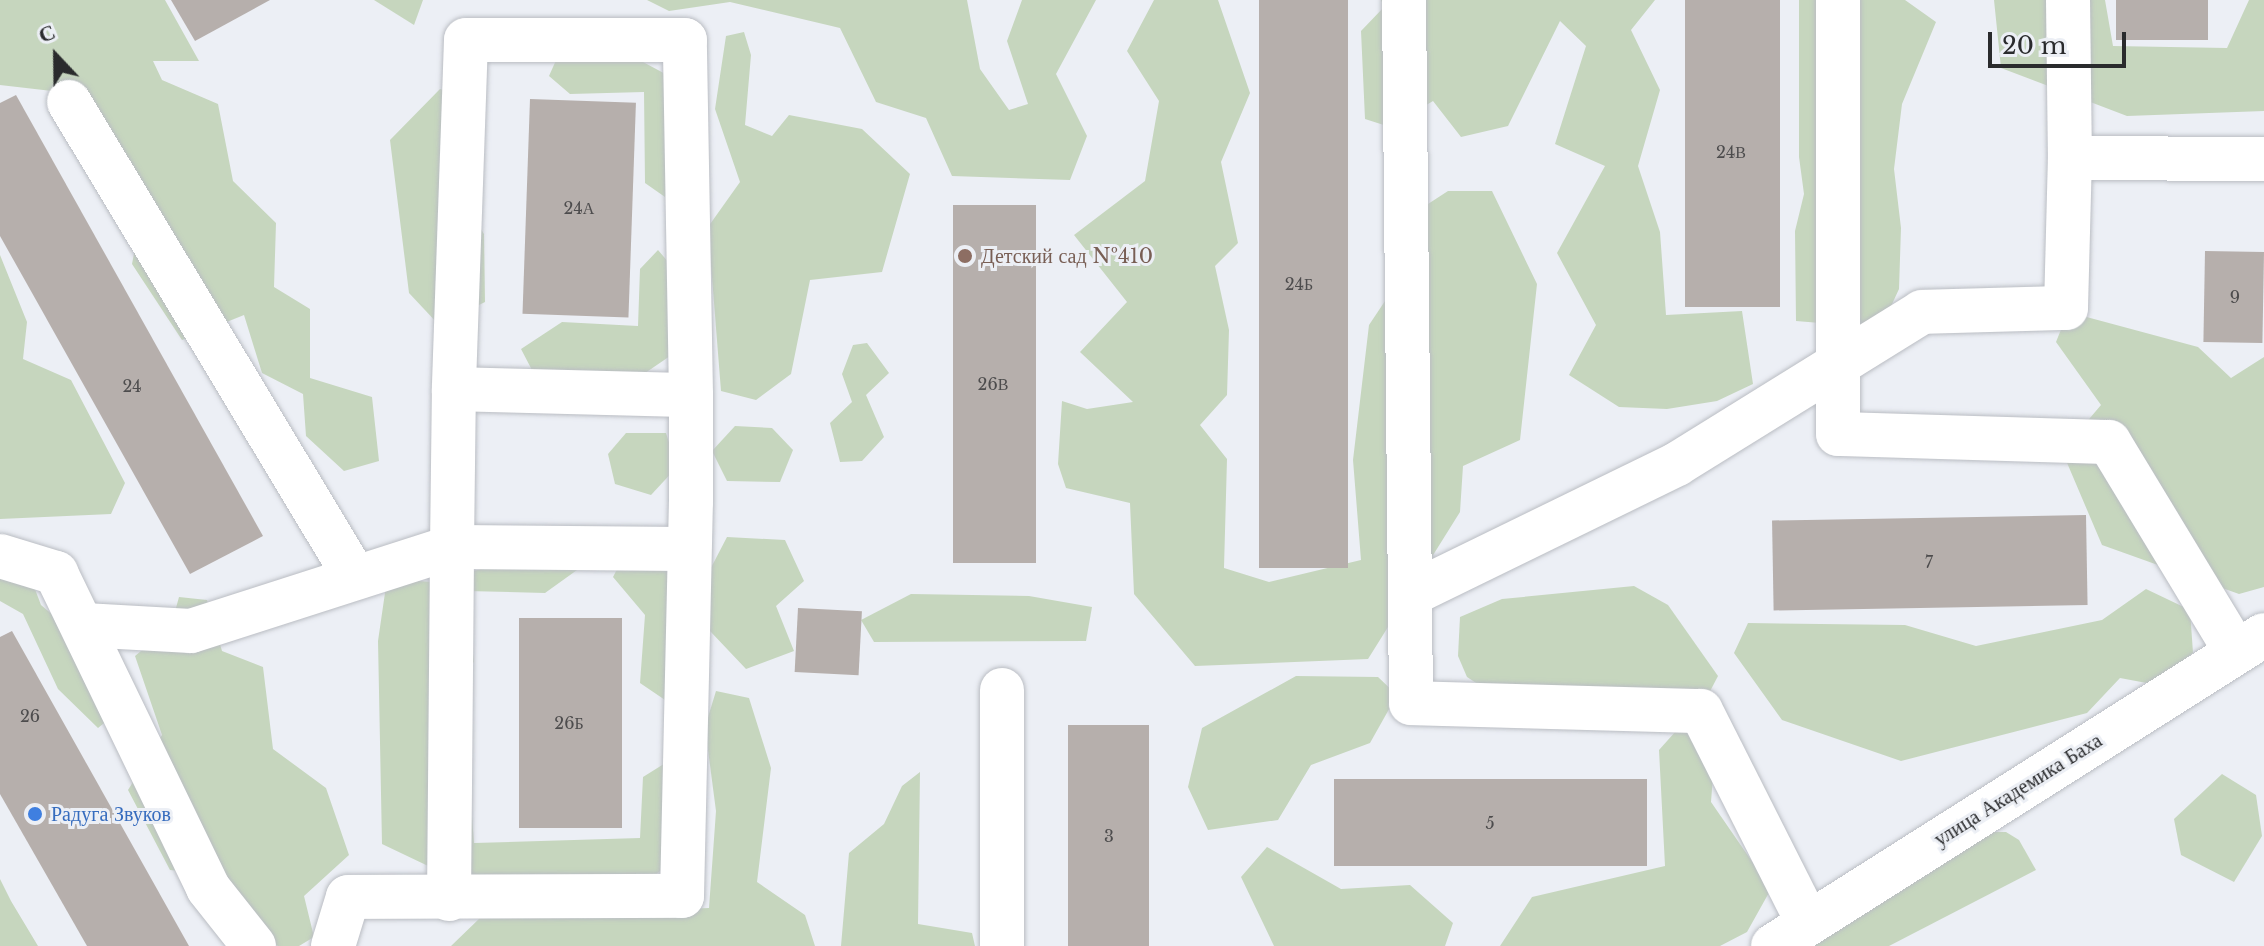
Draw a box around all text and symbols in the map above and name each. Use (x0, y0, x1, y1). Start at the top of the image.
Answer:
north arrow (16, 16, 96, 96)
scale bar (1992, 16, 2130, 66)
text: С (34, 18, 59, 49)
text: 20 m (2002, 31, 2067, 60)
house number: 24В (1716, 142, 1746, 162)
house number: 24А (564, 198, 594, 218)
place label: Детский сад №410 (981, 244, 1153, 268)
marker: Детский сад №410 (956, 247, 974, 265)
house number: 24Б (1285, 274, 1313, 294)
house number: 9 (2230, 287, 2240, 307)
house number: 26В (978, 374, 1008, 394)
house number: 24 (122, 376, 142, 396)
house number: 7 (1925, 552, 1933, 572)
house number: 26 (20, 706, 40, 726)
house number: 26Б (554, 713, 584, 733)
street label: улица Академика Баха (1930, 729, 2106, 851)
place label: Радуга Звуков (51, 802, 171, 826)
marker: Радуга Звуков (26, 805, 44, 823)
house number: 5 (1485, 813, 1495, 833)
house number: 3 (1104, 826, 1114, 846)

